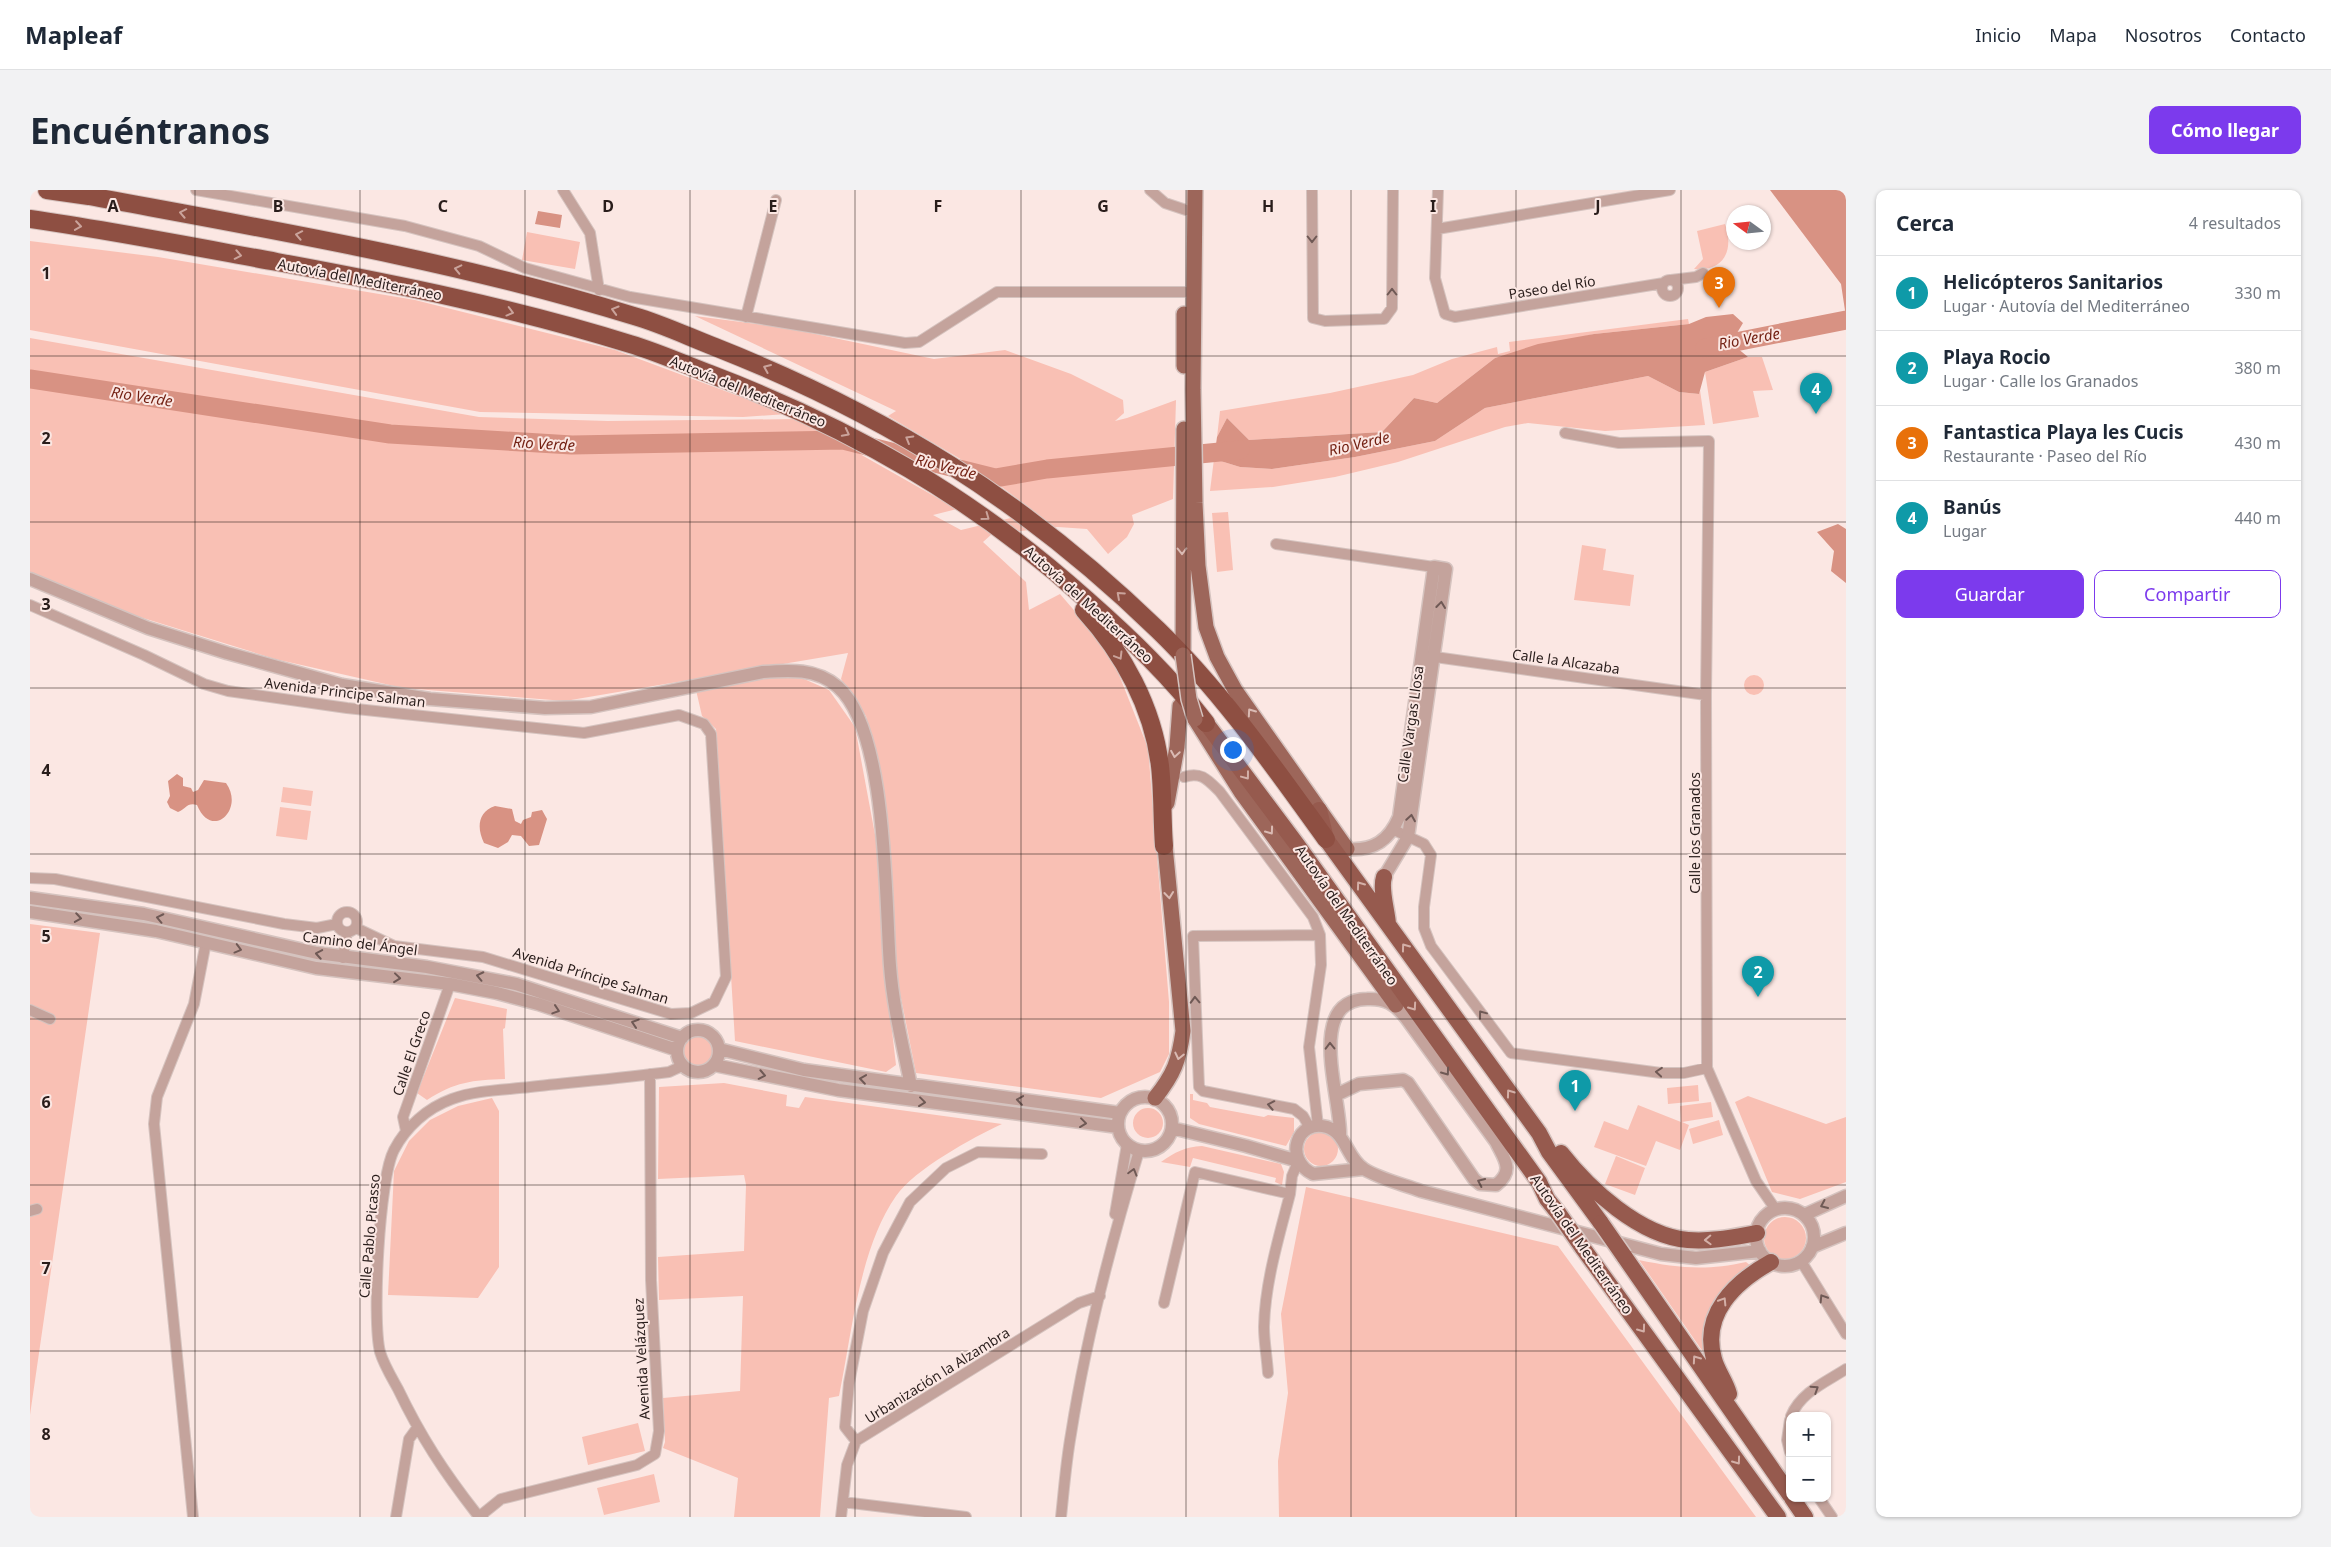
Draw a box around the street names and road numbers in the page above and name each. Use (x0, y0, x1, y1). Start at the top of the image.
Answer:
street label: Autovía del Mediterráneo (276, 254, 444, 304)
street label: Paseo del Río (1507, 271, 1597, 303)
street label: Autovía del Mediterráneo (667, 351, 829, 431)
street label: Autovía del Mediterráneo (1021, 541, 1157, 667)
street label: Calle la Alcazaba (1511, 644, 1621, 678)
street label: Calle Vargas Llosa (1392, 664, 1428, 784)
street label: Avenida Principe Salman (263, 673, 427, 711)
street label: Calle los Granados (1685, 772, 1704, 894)
street label: Autovía del Mediterráneo (1291, 841, 1403, 989)
street label: Camino del Ángel (301, 927, 419, 959)
street label: Avenida Príncipe Salman (511, 942, 671, 1008)
street label: Calle El Greco (387, 1008, 435, 1098)
street label: Autovía del Mediterráneo (1526, 1170, 1638, 1318)
street label: Calle Pablo Picasso (354, 1173, 384, 1299)
street label: Avenida Velázquez (628, 1297, 654, 1420)
street label: Urbanización la Alzambra (861, 1323, 1013, 1427)

